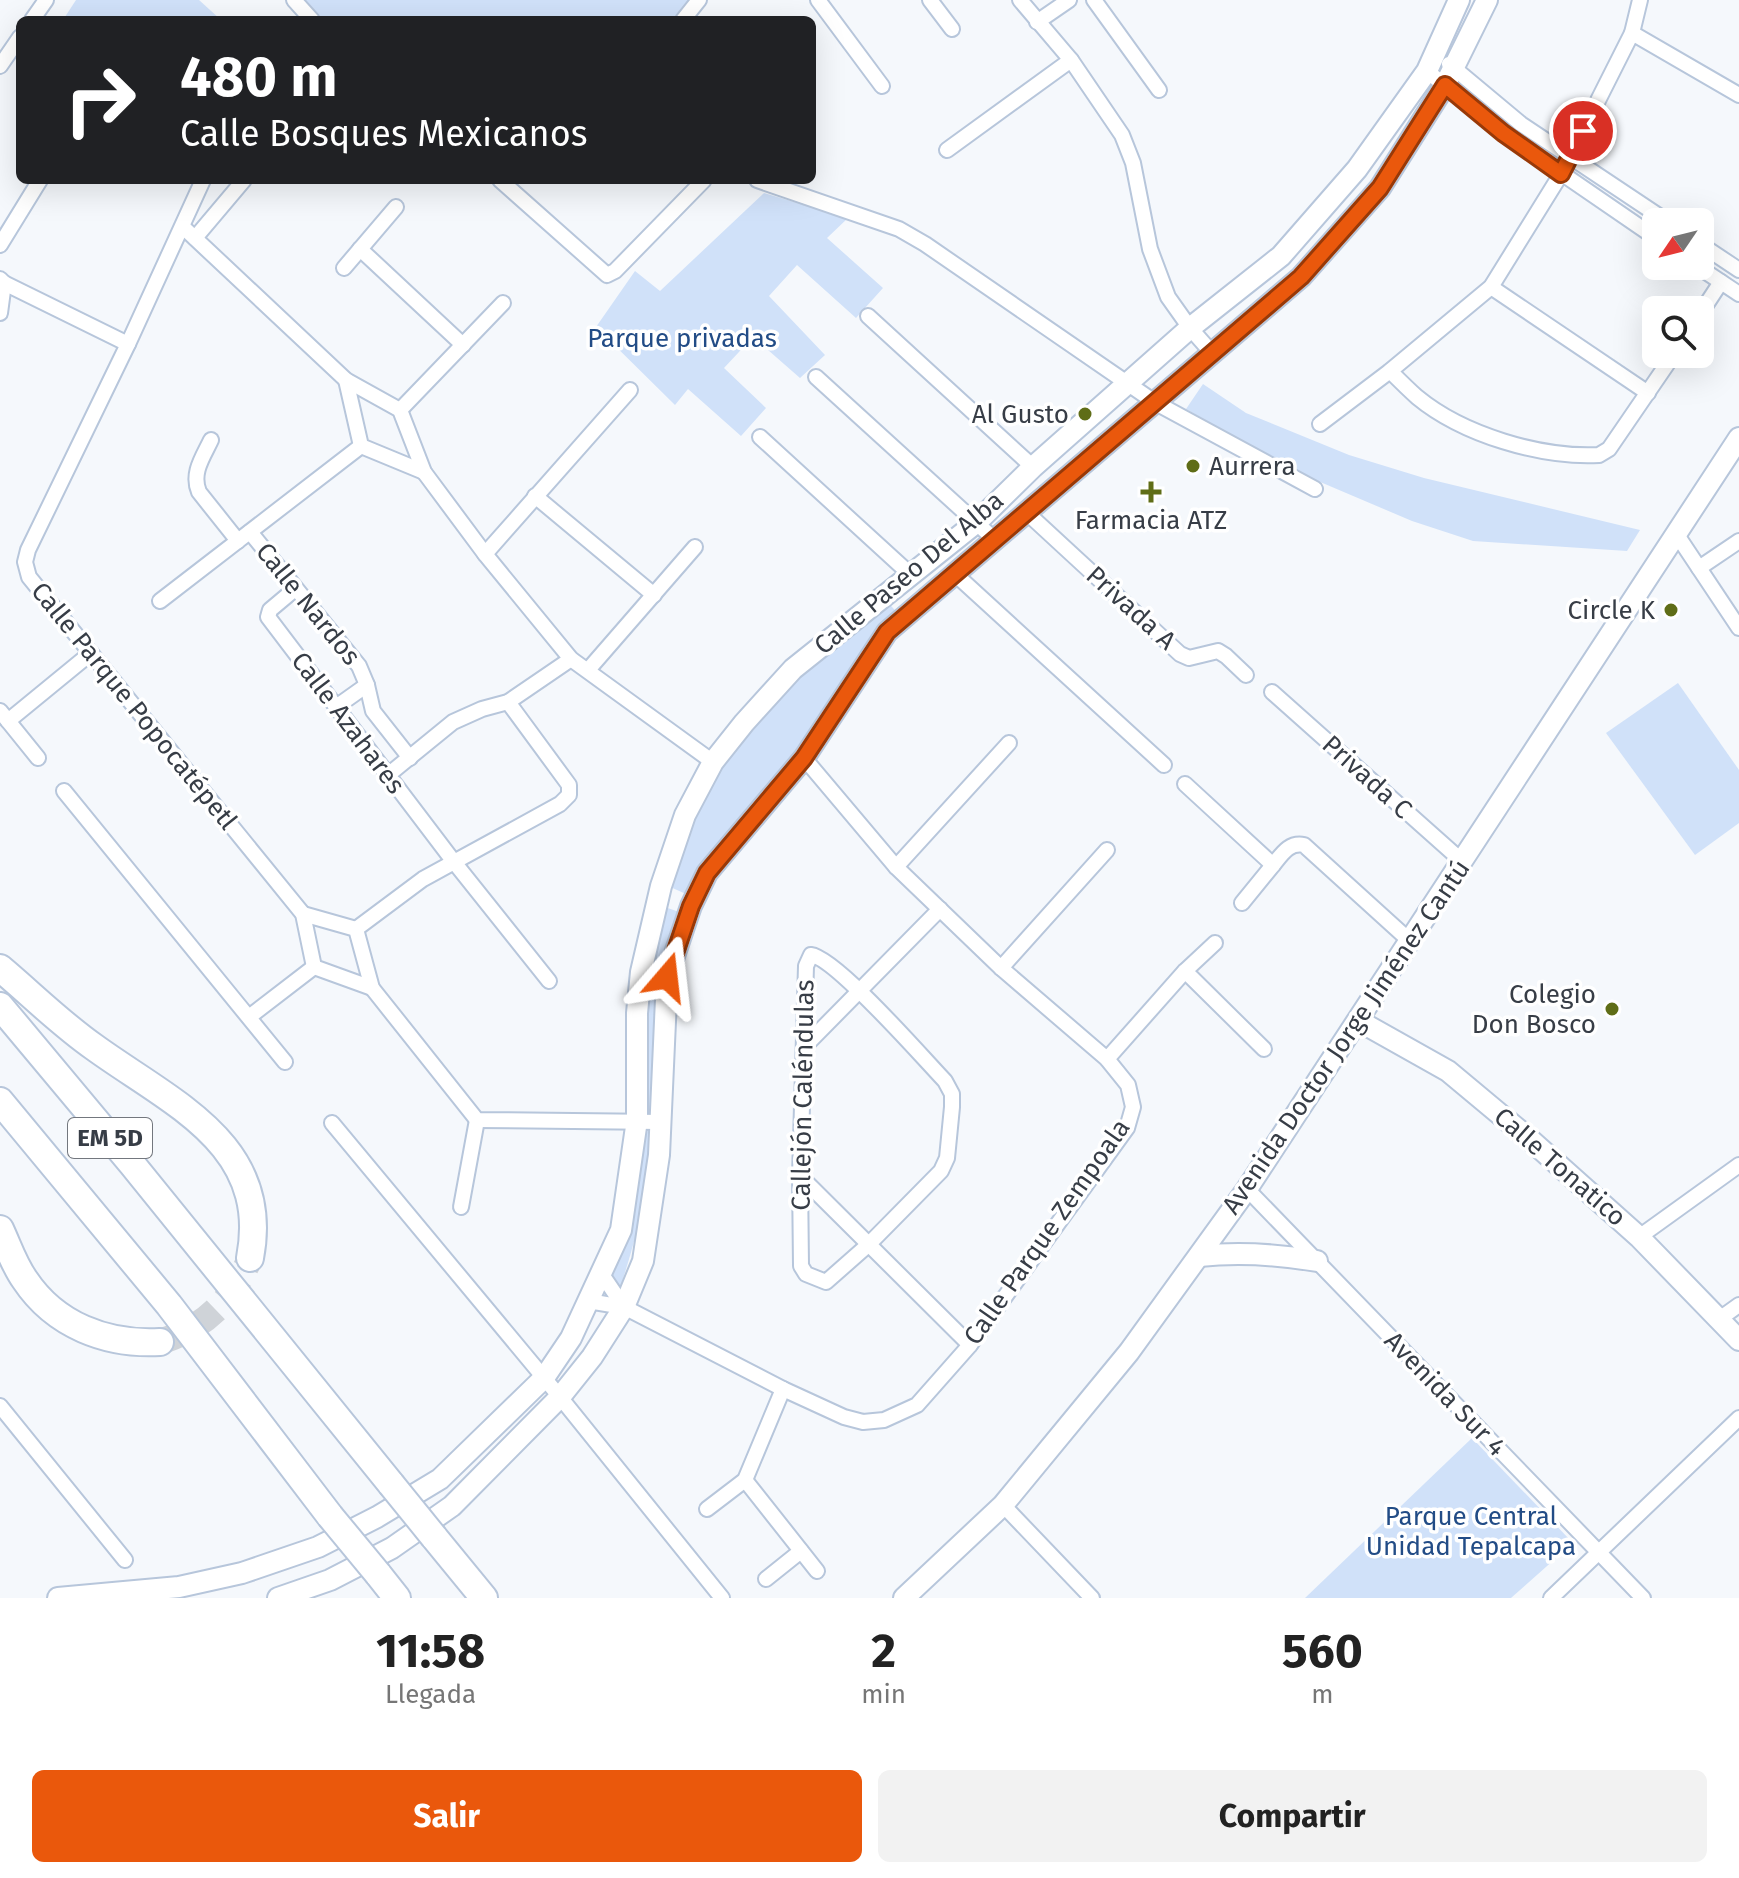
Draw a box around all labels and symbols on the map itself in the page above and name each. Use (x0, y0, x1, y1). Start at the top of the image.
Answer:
pin (1549, 97, 1617, 165)
north arrow (1642, 208, 1714, 280)
park label: Parque privadas (587, 323, 777, 354)
place label: Al Gusto (972, 399, 1069, 430)
marker: Al Gusto (1076, 405, 1094, 423)
place label: Aurrera (1209, 451, 1296, 482)
marker: Aurrera (1184, 457, 1202, 475)
marker: Farmacia ATZ (1142, 483, 1160, 501)
street label: Calle Paseo Del Alba (808, 485, 1010, 661)
place label: Farmacia ATZ (1075, 505, 1227, 536)
street label: Calle Nardos (249, 537, 367, 671)
street label: Privada A (1080, 560, 1182, 656)
street label: Calle Parque Popocatépetl (25, 576, 244, 836)
place label: Circle K (1568, 595, 1656, 626)
marker: Circle K (1662, 601, 1680, 619)
street label: Calle Azahares (285, 646, 411, 800)
street label: Privada C (1316, 729, 1418, 825)
street label: Avenida Doctor Jorge Jiménez Cantú (1216, 854, 1476, 1220)
position arrow (625, 935, 709, 1019)
street label: Callejón Caléndulas (785, 979, 821, 1211)
place label: Colegio Don Bosco (1472, 979, 1596, 1040)
marker: Colegio Don Bosco (1603, 1000, 1621, 1018)
street label: Calle Tonatico (1488, 1101, 1632, 1233)
street label: Calle Parque Zempoala (957, 1113, 1137, 1351)
road number: EM 5D (68, 1118, 152, 1158)
street label: Avenida Sur 4 (1378, 1325, 1512, 1463)
park label: Parque Central Unidad Tepalcapa (1366, 1501, 1576, 1562)

